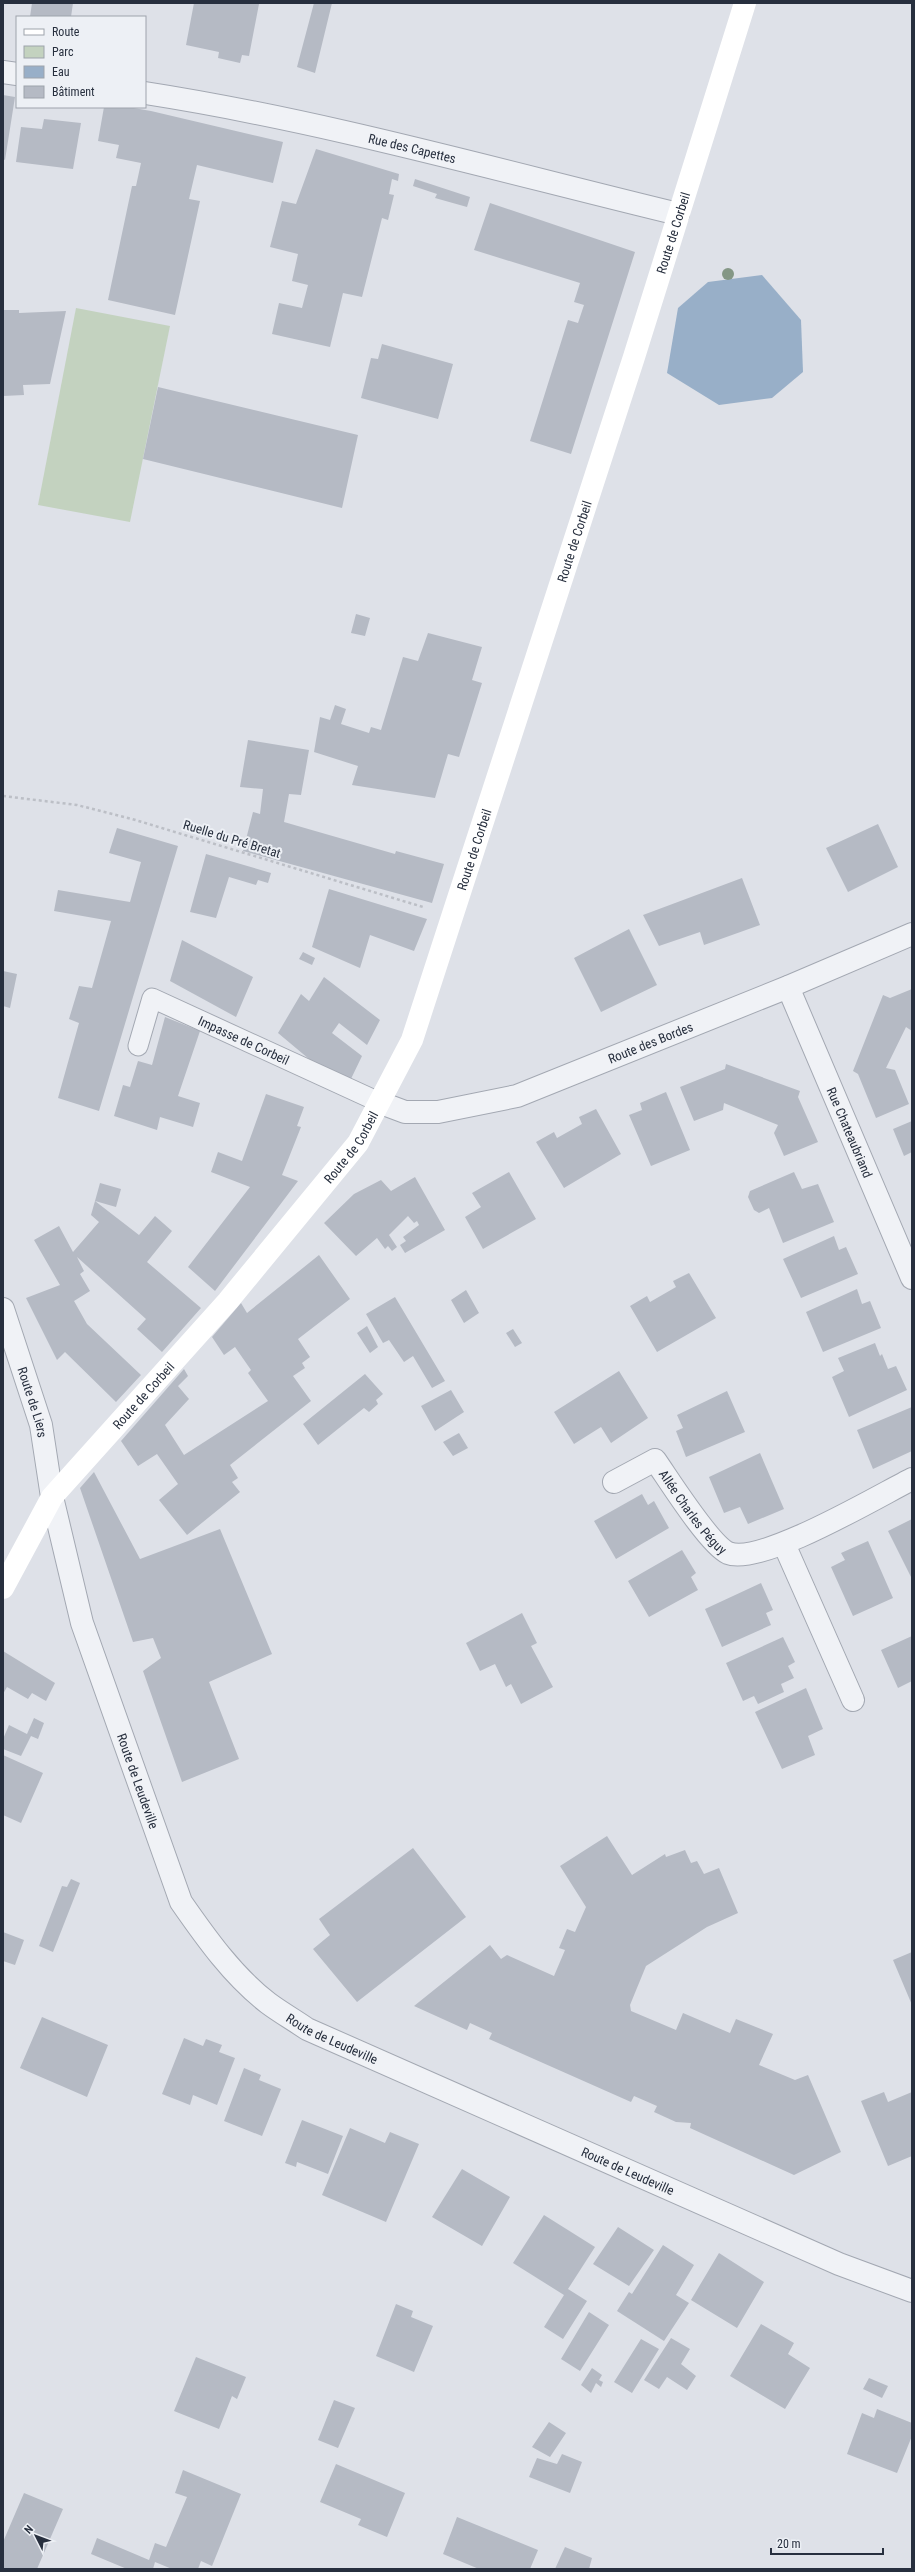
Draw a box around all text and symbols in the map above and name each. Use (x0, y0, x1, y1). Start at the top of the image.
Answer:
legend (16, 16, 146, 108)
text: Route (52, 25, 80, 39)
text: Parc (52, 45, 74, 59)
text: Eau (52, 65, 70, 79)
text: Bâtiment (52, 85, 95, 99)
street label: Rue des Capettes (367, 130, 458, 166)
street label: Route de Corbeil (653, 190, 693, 275)
street label: Route de Corbeil (554, 499, 594, 584)
street label: Route de Corbeil (454, 807, 494, 892)
street label: Ruelle du Pré Bretat (181, 817, 283, 861)
street label: Impasse de Corbeil (196, 1013, 292, 1067)
street label: Route des Bordes (606, 1019, 695, 1066)
street label: Rue Chateaubriand (824, 1085, 876, 1180)
street label: Route de Corbeil (321, 1109, 381, 1186)
street label: Route de Corbeil (109, 1359, 177, 1432)
street label: Route de Liers (15, 1365, 50, 1439)
street label: Allée Charles Péguy (656, 1467, 730, 1558)
street label: Route de Leudeville (114, 1731, 162, 1830)
street label: Route de Leudeville (284, 2010, 380, 2067)
street label: Route de Leudeville (579, 2144, 677, 2198)
north arrow (16, 2516, 56, 2556)
text: N (22, 2523, 36, 2537)
scale bar (771, 2530, 883, 2556)
text: 20 m (777, 2537, 801, 2551)

